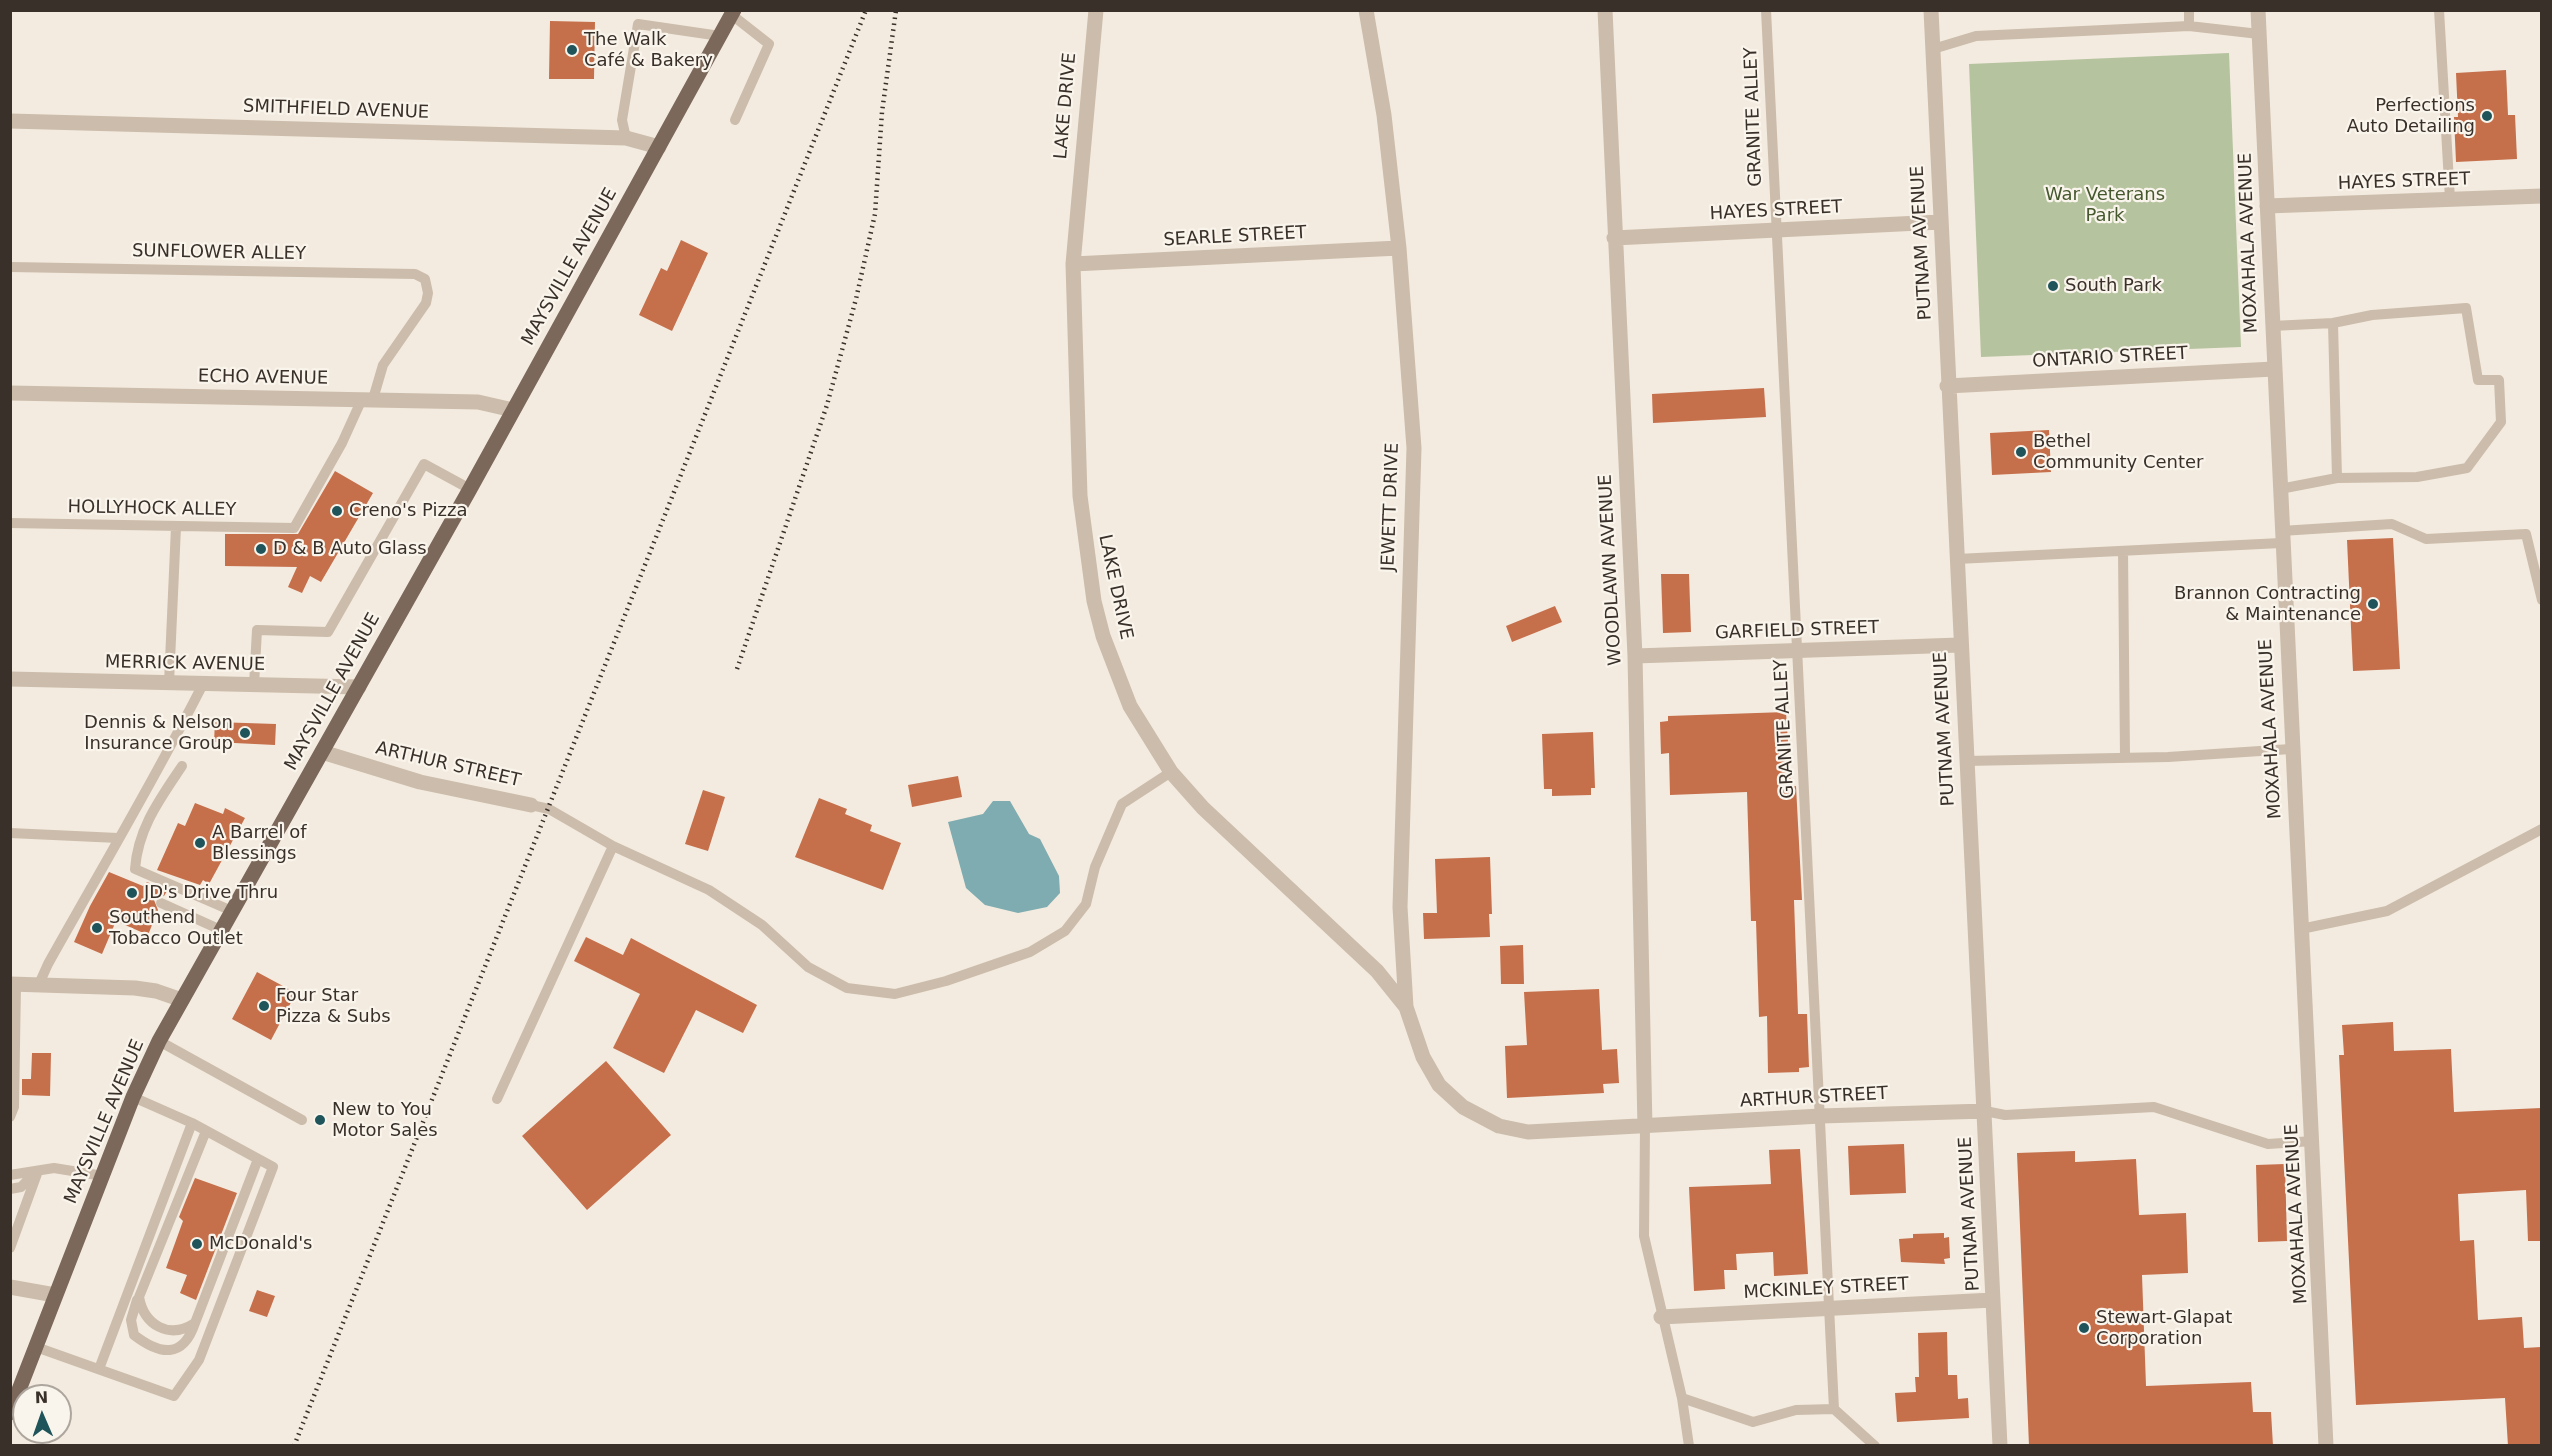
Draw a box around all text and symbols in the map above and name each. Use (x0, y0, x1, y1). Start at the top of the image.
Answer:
place label: The Walk Café & Bakery (584, 29, 713, 72)
marker: The Walk Café & Bakery (565, 43, 579, 57)
street label: GRANITE ALLEY (1741, 47, 1767, 187)
street label: LAKE DRIVE (1051, 52, 1081, 160)
place label: Perfections Auto Detailing (2347, 95, 2475, 138)
street label: SMITHFIELD AVENUE (243, 96, 429, 124)
marker: Perfections Auto Detailing (2480, 109, 2494, 123)
street label: MOXAHALA AVENUE (2235, 152, 2263, 334)
street label: PUTNAM AVENUE (1907, 165, 1937, 321)
street label: HAYES STREET (2337, 169, 2471, 195)
park label: War Veterans Park (2045, 184, 2165, 226)
street label: MAYSVILLE AVENUE (518, 185, 622, 349)
street label: HAYES STREET (1709, 197, 1843, 225)
street label: SEARLE STREET (1163, 222, 1307, 252)
street label: SUNFLOWER ALLEY (132, 241, 306, 265)
place label: South Park (2065, 275, 2162, 297)
marker: South Park (2046, 279, 2060, 293)
street label: ONTARIO STREET (2032, 343, 2188, 373)
street label: ECHO AVENUE (198, 366, 328, 390)
place label: Bethel Community Center (2033, 431, 2203, 474)
street label: JEWETT DRIVE (1378, 442, 1404, 572)
marker: Bethel Community Center (2014, 445, 2028, 459)
street label: WOODLAWN AVENUE (1595, 474, 1627, 666)
street label: HOLLYHOCK ALLEY (67, 497, 237, 521)
place label: Creno's Pizza (349, 500, 468, 522)
marker: Creno's Pizza (330, 504, 344, 518)
street label: LAKE DRIVE (1093, 532, 1137, 642)
place label: D & B Auto Glass (273, 538, 427, 560)
marker: D & B Auto Glass (254, 542, 268, 556)
place label: Brannon Contracting & Maintenance (2174, 583, 2361, 626)
marker: Brannon Contracting & Maintenance (2366, 597, 2380, 611)
street label: MAYSVILLE AVENUE (281, 610, 385, 774)
street label: GARFIELD STREET (1715, 617, 1879, 645)
street label: MOXAHALA AVENUE (2255, 638, 2287, 820)
street label: PUTNAM AVENUE (1930, 651, 1960, 807)
street label: MERRICK AVENUE (105, 652, 265, 676)
street label: GRANITE ALLEY (1771, 659, 1799, 799)
place label: Dennis & Nelson Insurance Group (84, 712, 233, 754)
marker: Dennis & Nelson Insurance Group (238, 726, 252, 740)
street label: ARTHUR STREET (373, 738, 523, 792)
place label: A Barrel of Blessings (212, 822, 307, 864)
marker: A Barrel of Blessings (193, 836, 207, 850)
place label: JD's Drive Thru (144, 882, 278, 904)
marker: JD's Drive Thru (125, 886, 139, 900)
place label: Southend Tobacco Outlet (109, 907, 243, 950)
marker: Southend Tobacco Outlet (90, 921, 104, 935)
place label: Four Star Pizza & Subs (276, 985, 391, 1028)
marker: Four Star Pizza & Subs (257, 999, 271, 1013)
street label: MAYSVILLE AVENUE (61, 1037, 149, 1207)
street label: ARTHUR STREET (1739, 1083, 1889, 1113)
place label: New to You Motor Sales (332, 1099, 438, 1142)
marker: New to You Motor Sales (313, 1113, 327, 1127)
street label: MOXAHALA AVENUE (2281, 1123, 2313, 1305)
street label: PUTNAM AVENUE (1955, 1136, 1985, 1292)
place label: McDonald's (209, 1233, 312, 1255)
marker: McDonald's (190, 1237, 204, 1251)
street label: MCKINLEY STREET (1743, 1274, 1909, 1304)
place label: Stewart-Glapat Corporation (2096, 1307, 2232, 1350)
marker: Stewart-Glapat Corporation (2077, 1321, 2091, 1335)
north arrow (12, 1384, 72, 1444)
text: N (34, 1388, 48, 1407)

